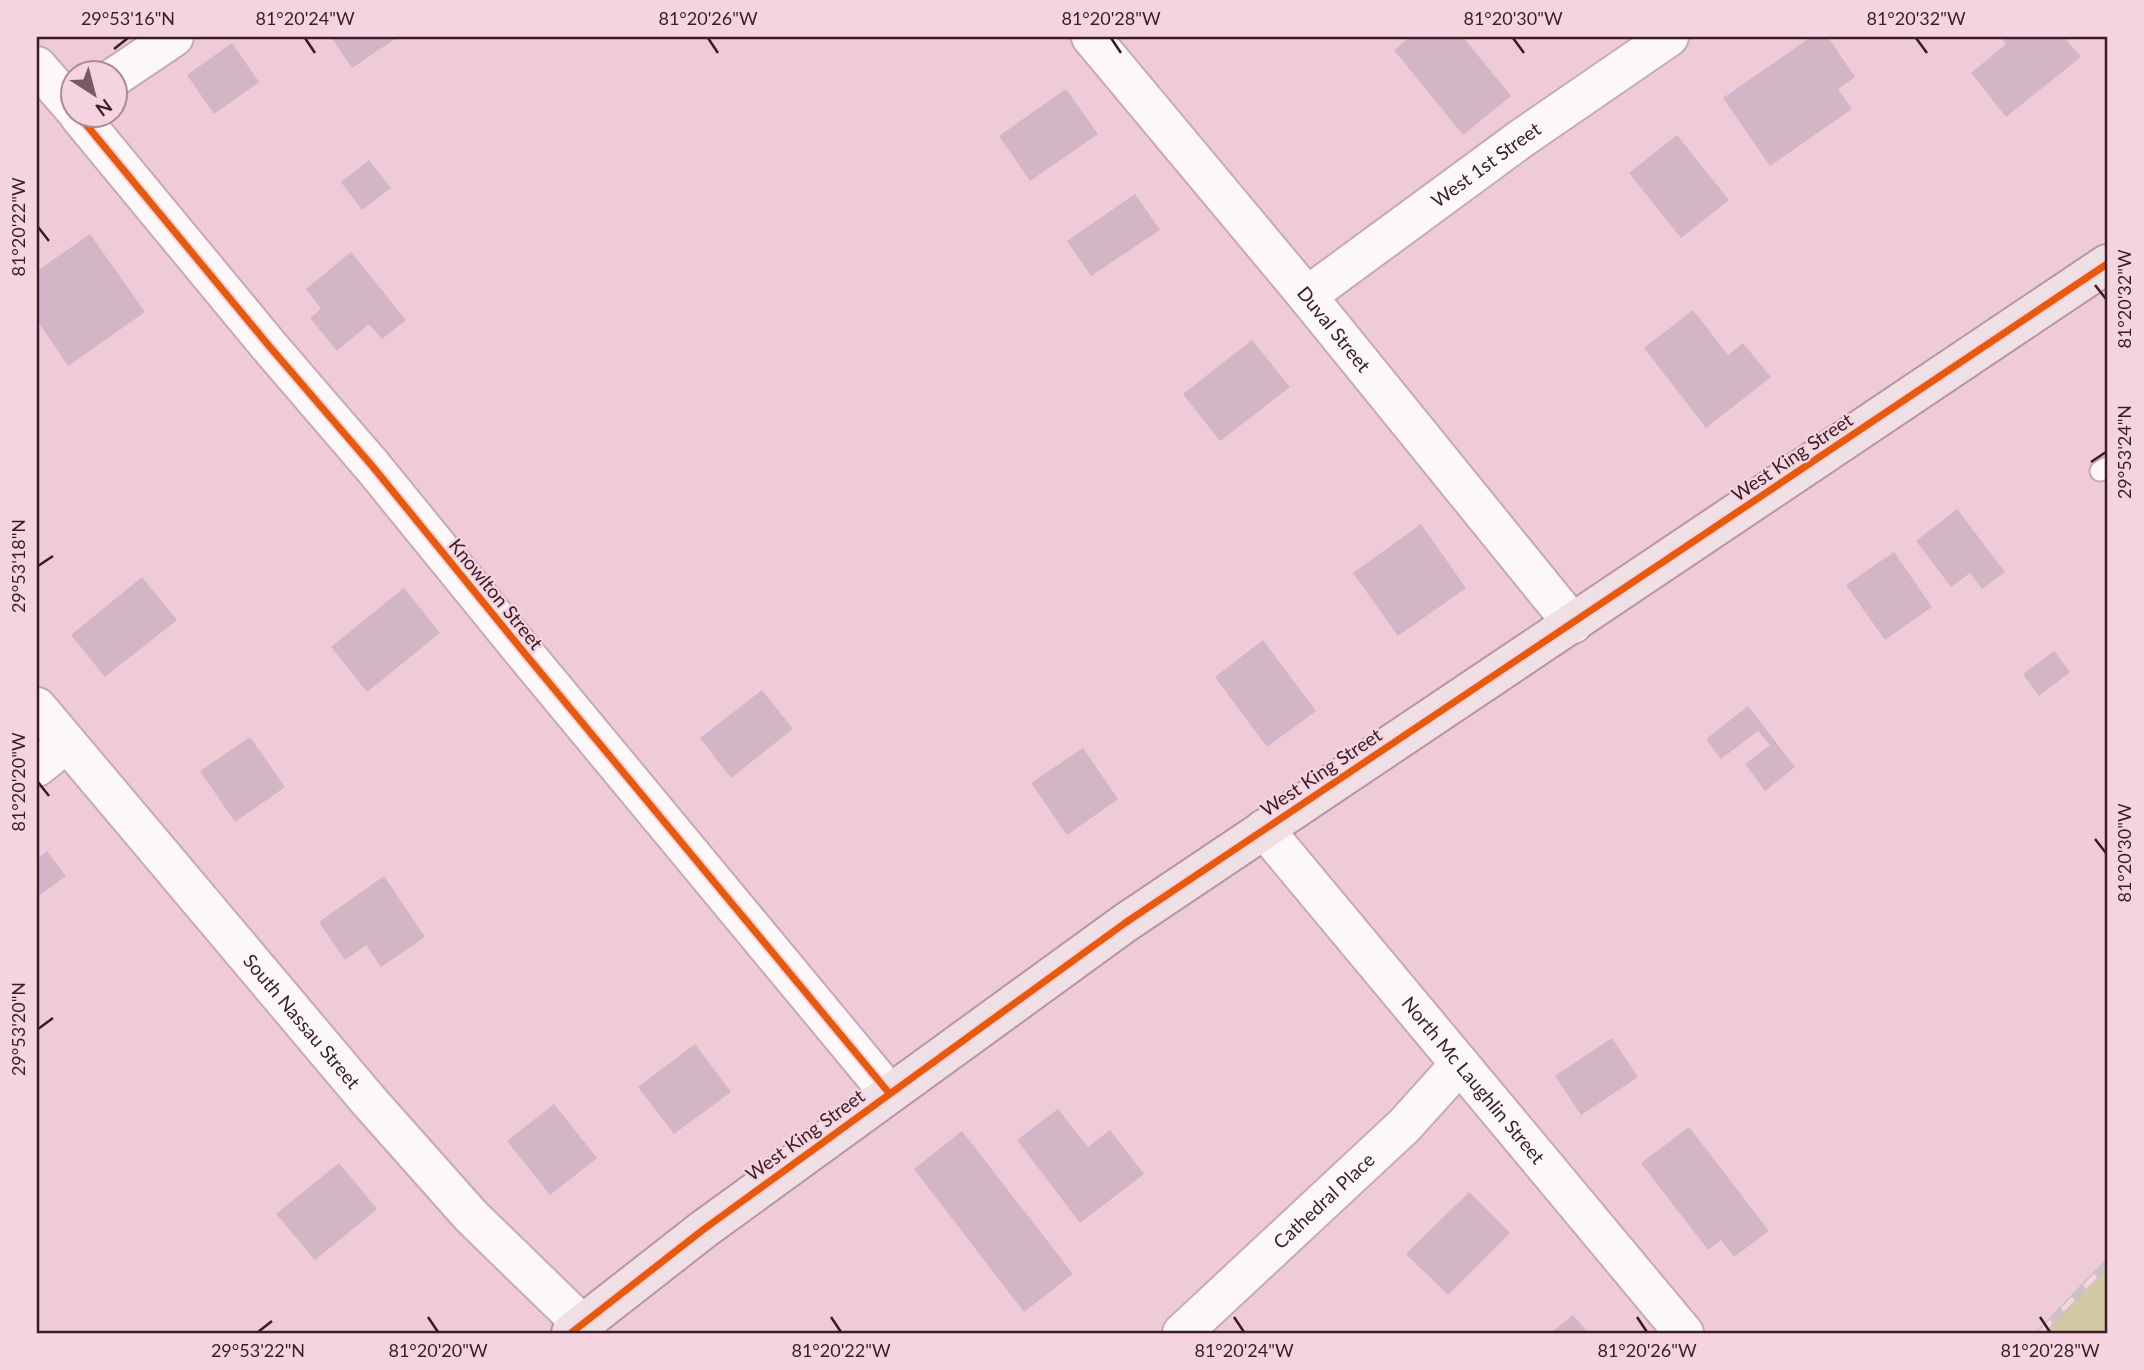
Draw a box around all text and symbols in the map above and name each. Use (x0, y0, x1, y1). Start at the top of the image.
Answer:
text: 29°53'16"N (81, 7, 175, 29)
text: 81°20'24"W (255, 7, 355, 29)
text: 81°20'26"W (658, 7, 758, 29)
text: 81°20'28"W (1061, 7, 1161, 29)
text: 81°20'30"W (1463, 7, 1563, 29)
text: 81°20'32"W (1866, 7, 1966, 29)
north arrow (60, 60, 130, 130)
text: N (92, 95, 117, 122)
street label: West 1st Street (1427, 117, 1545, 212)
text: 81°20'22"W (7, 177, 29, 277)
text: 81°20'32"W (2113, 249, 2135, 349)
street label: Duval Street (1293, 281, 1376, 376)
text: 29°53'24"N (2113, 405, 2135, 499)
street label: West King Street (1727, 408, 1857, 506)
text: 29°53'18"N (7, 519, 29, 613)
street label: Knowlton Street (445, 533, 548, 654)
street label: West King Street (1256, 723, 1386, 821)
text: 81°20'20"W (7, 732, 29, 832)
text: 81°20'30"W (2113, 803, 2135, 903)
street label: South Nassau Street (239, 949, 366, 1093)
text: 29°53'20"N (7, 982, 29, 1076)
street label: North Mc Laughlin Street (1398, 992, 1550, 1168)
street label: West King Street (741, 1084, 869, 1185)
street label: Cathedral Place (1268, 1148, 1379, 1253)
text: 29°53'22"N (211, 1339, 305, 1361)
text: 81°20'20"W (388, 1339, 488, 1361)
text: 81°20'22"W (791, 1339, 891, 1361)
text: 81°20'24"W (1194, 1339, 1294, 1361)
text: 81°20'26"W (1597, 1339, 1697, 1361)
text: 81°20'28"W (2000, 1339, 2100, 1361)

